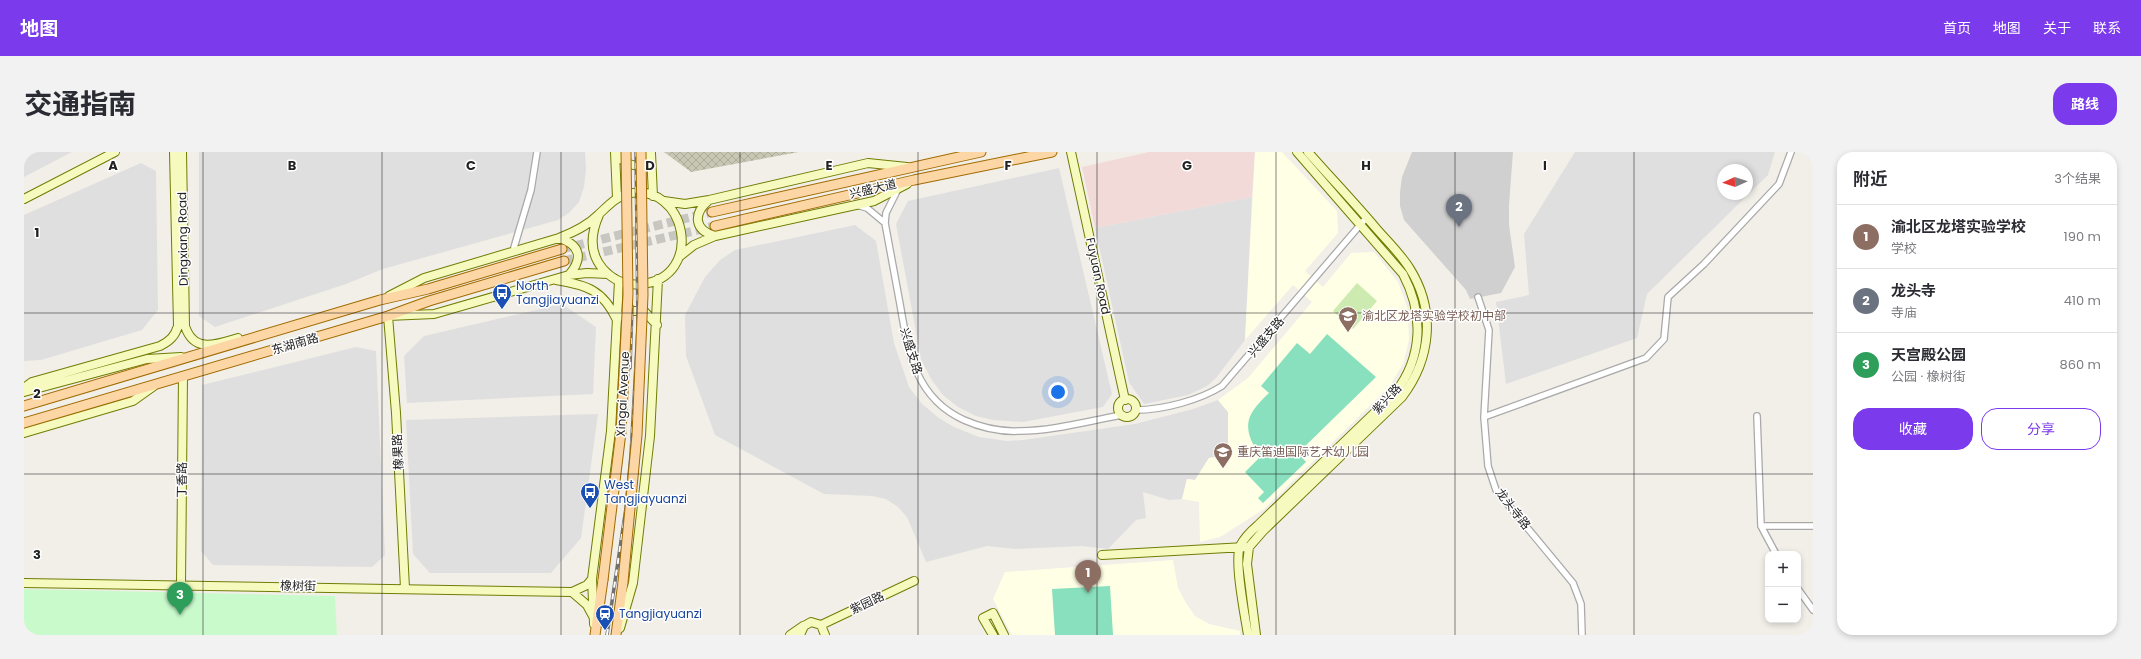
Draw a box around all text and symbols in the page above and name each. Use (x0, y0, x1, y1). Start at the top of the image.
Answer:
text: 地图 (20, 15, 58, 42)
text: 首页 (1943, 18, 1971, 38)
text: 地图 (1993, 18, 2021, 38)
text: 关于 (2043, 18, 2071, 38)
text: 联系 (2093, 18, 2121, 38)
button: 路线 (2053, 83, 2117, 125)
text: 交通指南 (24, 85, 136, 124)
text: A (108, 156, 118, 175)
text: B (288, 156, 297, 175)
text: C (466, 156, 476, 175)
text: D (645, 156, 655, 175)
text: E (825, 156, 833, 175)
text: F (1004, 156, 1012, 175)
text: G (1182, 156, 1192, 175)
text: H (1361, 156, 1371, 175)
text: I (1543, 156, 1547, 175)
north arrow (1717, 164, 1753, 200)
text: 附近 (1853, 167, 1887, 191)
text: 3个结果 (2054, 169, 2101, 188)
street label: 兴盛大道 (848, 175, 898, 202)
street label: Dingxiang Road (173, 192, 192, 286)
pin: 2 (1446, 194, 1472, 227)
text: 渝北区龙塔实验学校 (1891, 216, 2026, 237)
text: 1 (35, 223, 39, 242)
text: 1 (1864, 227, 1868, 246)
text: 190 m (2064, 227, 2101, 246)
street label: Fuyuan Road (1082, 236, 1115, 316)
text: 学校 (1891, 239, 1917, 258)
place label: North Tangjiayuanzi (516, 277, 599, 308)
text: 龙头寺 (1891, 280, 1936, 301)
bus stop icon: North Tangjiayuanzi (491, 282, 513, 310)
text: 2 (1862, 291, 1870, 310)
text: 410 m (2064, 291, 2101, 310)
text: 寺庙 (1891, 303, 1917, 322)
school or university icon: 渝北区龙塔实验学校初中部 (1337, 305, 1359, 333)
place label: 渝北区龙塔实验学校初中部 (1362, 307, 1506, 324)
street label: 兴盛支路 (1244, 313, 1288, 361)
street label: 兴盛支路 (896, 325, 927, 376)
street label: 东湖南路 (269, 329, 320, 358)
text: 天宫殿公园 (1891, 344, 1966, 365)
street label: Xingai Avenue (612, 351, 633, 437)
text: 3 (1862, 355, 1870, 374)
text: 860 m (2060, 355, 2101, 374)
text: 公园 · 橡树街 (1891, 367, 1966, 386)
street label: 紫兴路 (1368, 380, 1405, 418)
your location (1048, 382, 1068, 402)
text: 2 (33, 384, 41, 403)
button: 收藏 (1853, 408, 1973, 450)
button: 分享 (1981, 408, 2101, 450)
street label: 橡果路 (388, 434, 407, 470)
school or university icon: 重庆笛迪国际艺术幼儿园 (1212, 441, 1234, 469)
place label: 重庆笛迪国际艺术幼儿园 (1237, 443, 1369, 460)
street label: 丁香路 (173, 462, 190, 498)
place label: West Tangjiayuanzi (604, 476, 687, 507)
bus stop icon: West Tangjiayuanzi (579, 481, 601, 509)
street label: 龙头寺路 (1492, 485, 1535, 533)
text: 3 (33, 545, 41, 564)
map controls (1765, 551, 1801, 623)
button: + (1765, 551, 1801, 587)
pin: 1 (1075, 560, 1101, 593)
street label: 橡树街 (280, 577, 316, 594)
pin: 3 (167, 582, 193, 615)
street label: 紫园路 (847, 587, 887, 618)
button: − (1765, 587, 1801, 623)
station icon: Tangjiayuanzi (594, 603, 616, 631)
place label: Tangjiayuanzi (619, 605, 702, 622)

